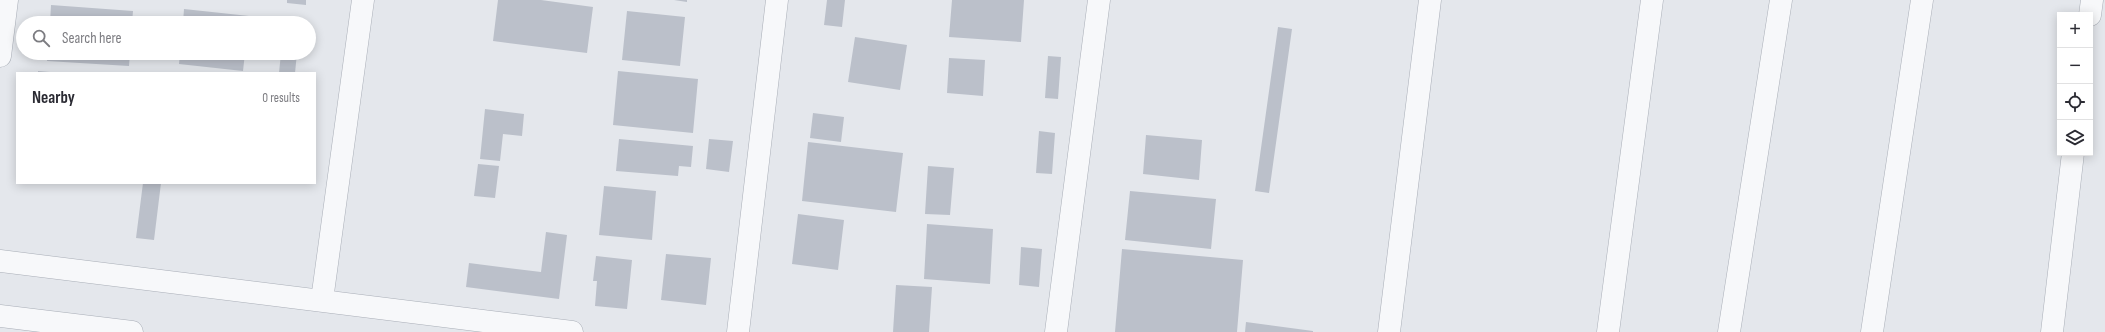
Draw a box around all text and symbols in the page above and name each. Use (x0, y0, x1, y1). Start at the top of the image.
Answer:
map controls (2057, 12, 2093, 156)
button: + (2057, 12, 2093, 48)
search box (16, 16, 316, 60)
icon: search (30, 27, 52, 49)
text: Search here (62, 29, 122, 48)
button: − (2057, 48, 2093, 84)
button: locate (2057, 84, 2093, 120)
text: Nearby (32, 88, 75, 108)
text: 0 results (262, 90, 300, 106)
button: layers (2057, 120, 2093, 156)

